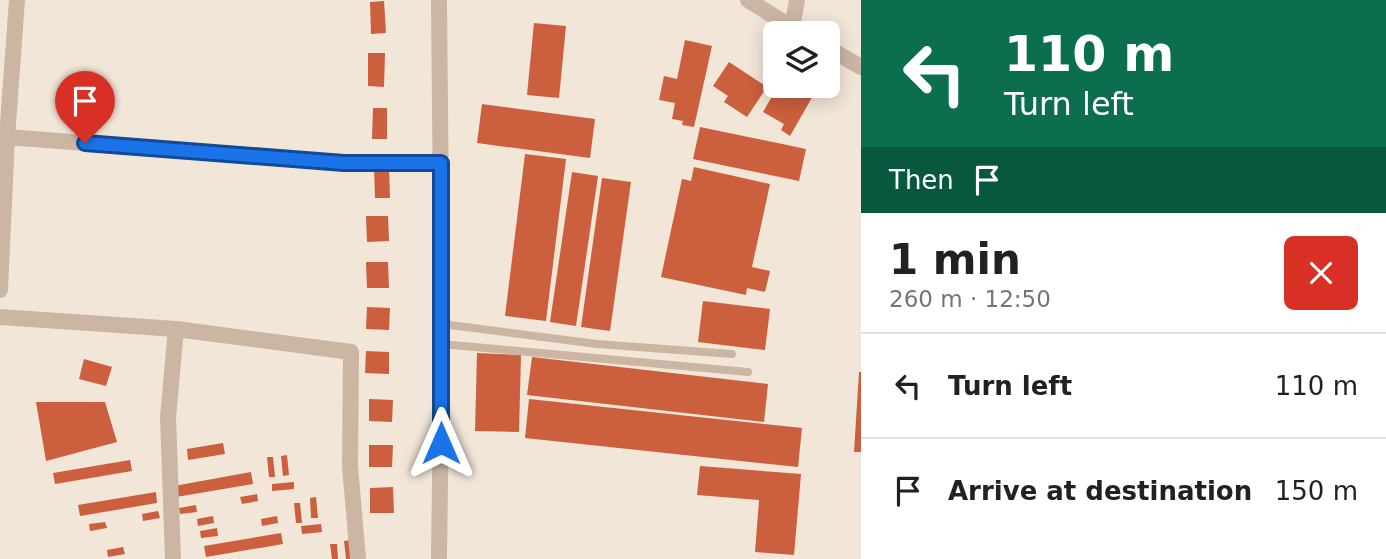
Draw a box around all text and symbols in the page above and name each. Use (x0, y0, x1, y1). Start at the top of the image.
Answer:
map controls (763, 21, 840, 98)
button: layers (763, 21, 840, 98)
text: 110 m (1004, 26, 1174, 83)
icon: left (889, 28, 980, 119)
pin (55, 71, 115, 143)
icon: arrive (66, 82, 104, 120)
text: Turn left (1004, 85, 1134, 123)
icon: arrive (968, 161, 1006, 199)
text: Then (889, 165, 954, 195)
text: 1 min (889, 235, 1021, 284)
button: close (1284, 236, 1358, 310)
text: 260 m · 12:50 (889, 286, 1051, 312)
icon: left (889, 367, 927, 405)
text: Turn left (948, 371, 1072, 401)
text: 110 m (1275, 371, 1358, 401)
position arrow (404, 406, 478, 480)
icon: arrive (889, 472, 927, 510)
text: Arrive at destination (948, 476, 1252, 506)
text: 150 m (1275, 476, 1358, 506)

